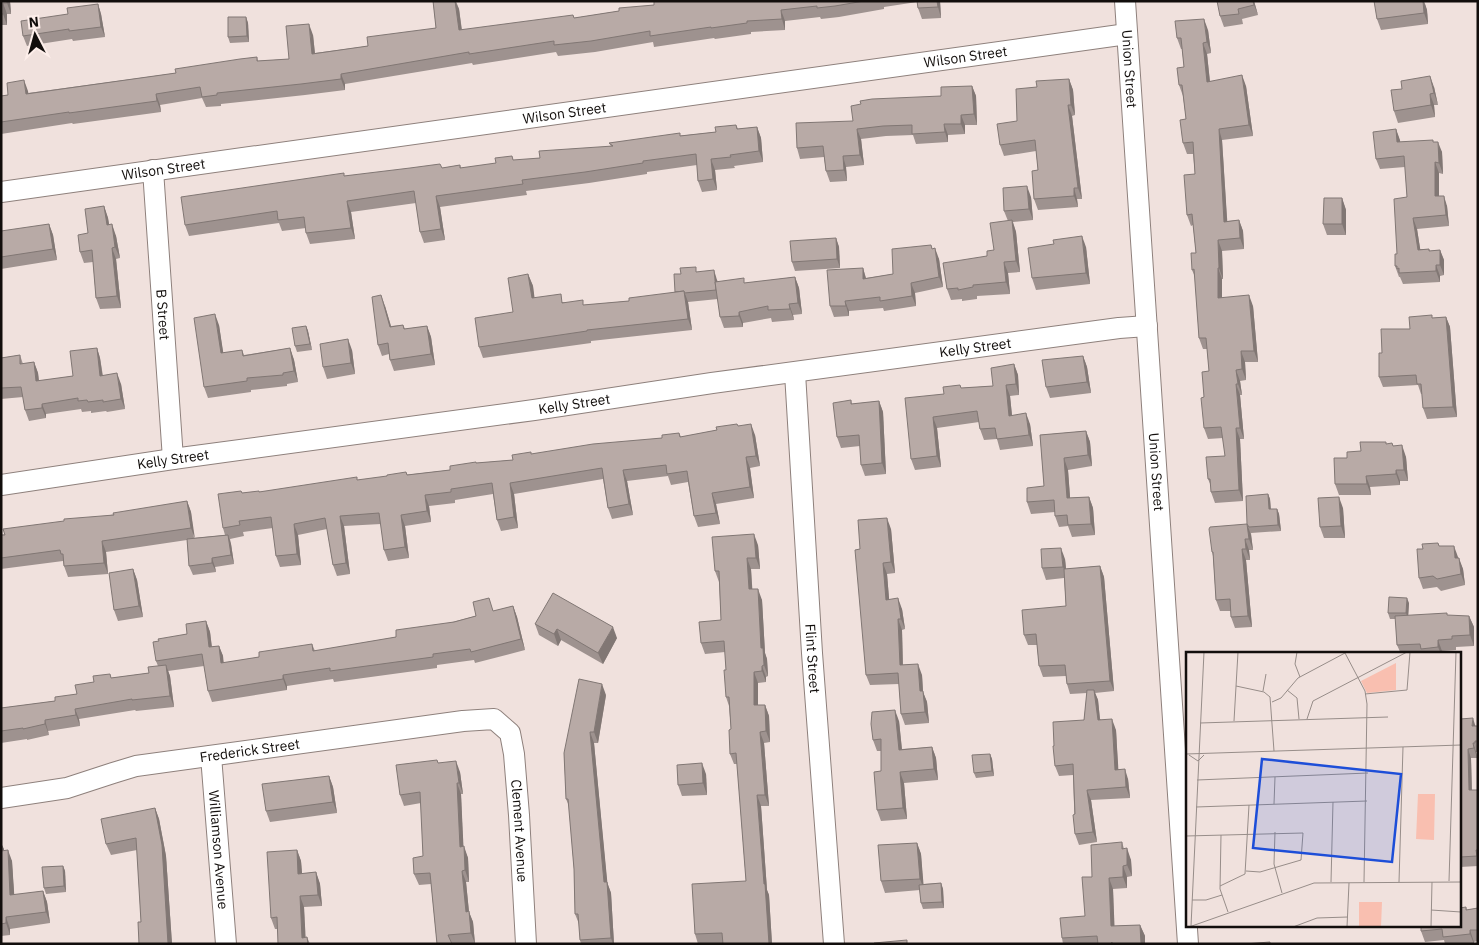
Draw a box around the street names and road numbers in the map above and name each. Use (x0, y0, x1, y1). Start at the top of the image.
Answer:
street label: Union Street (1118, 29, 1141, 109)
street label: Wilson Street (923, 42, 1009, 71)
street label: Wilson Street (522, 98, 607, 128)
street label: Wilson Street (120, 154, 206, 184)
street label: B Street (152, 289, 174, 341)
street label: Kelly Street (938, 334, 1012, 361)
street label: Kelly Street (537, 390, 611, 418)
street label: Union Street (1145, 432, 1168, 512)
street label: Kelly Street (136, 445, 210, 473)
street label: Flint Street (801, 623, 824, 694)
street label: Frederick Street (199, 735, 301, 766)
street label: Clement Avenue (507, 779, 532, 883)
street label: Williamson Avenue (205, 789, 232, 910)

